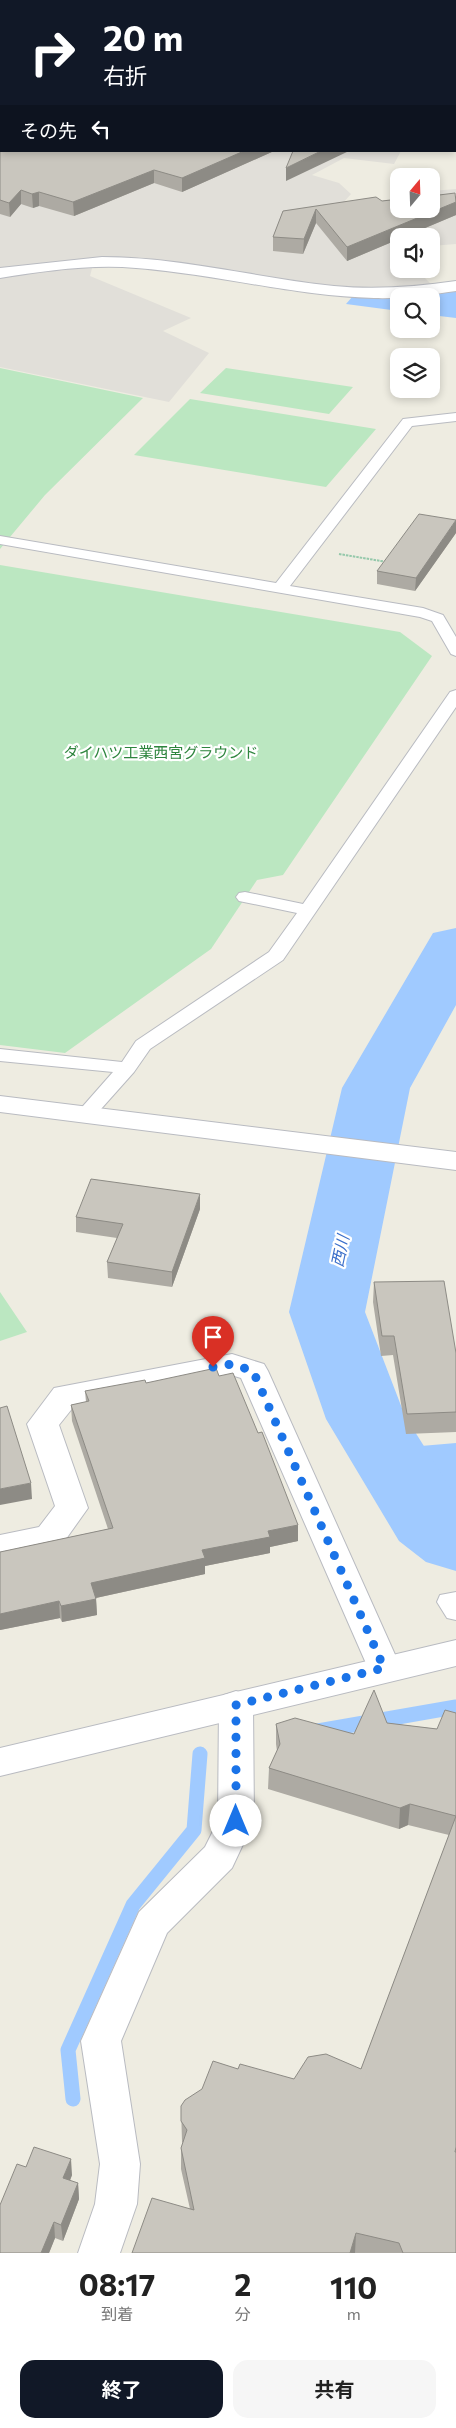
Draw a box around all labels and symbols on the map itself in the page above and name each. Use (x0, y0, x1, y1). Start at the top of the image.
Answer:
north arrow (390, 168, 440, 218)
park label: ダイハツ工業西宮グラウンド (64, 743, 258, 761)
water label: 西川 (327, 1231, 353, 1269)
pin (192, 1316, 234, 1367)
position arrow (209, 1794, 261, 1846)

